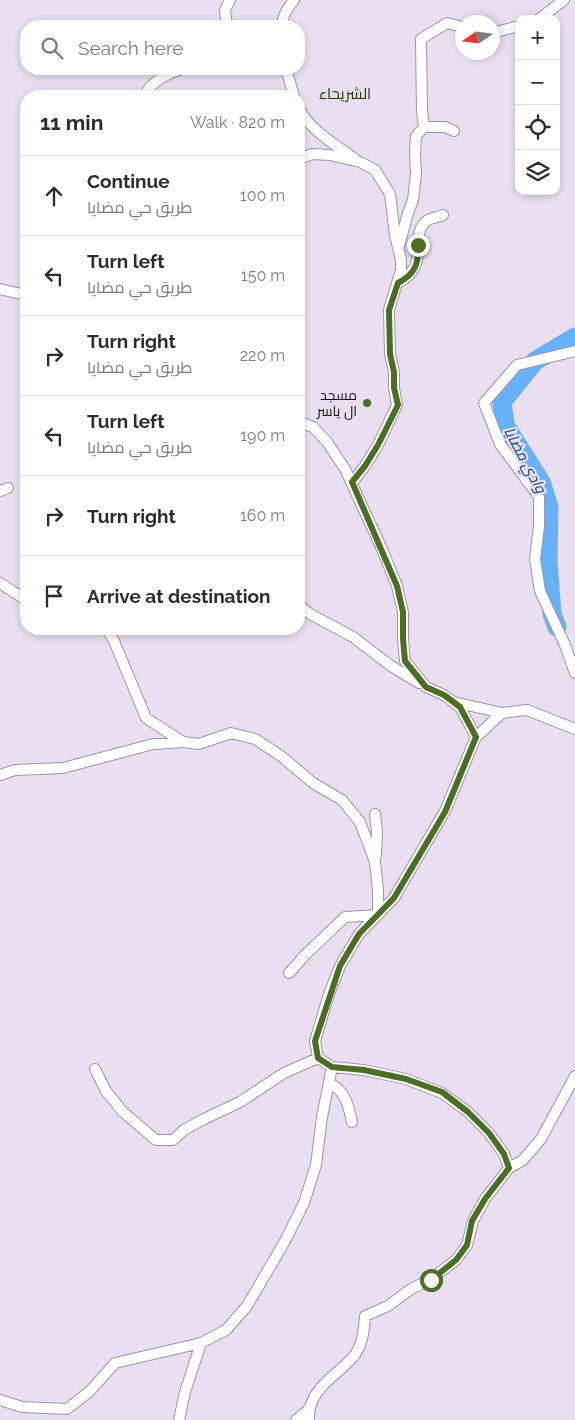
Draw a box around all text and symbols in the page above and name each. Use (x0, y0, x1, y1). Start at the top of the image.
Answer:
north arrow (455, 15, 500, 60)
map controls (515, 15, 560, 195)
button: + (515, 15, 560, 60)
search box (20, 20, 305, 75)
icon: search (38, 34, 66, 62)
text: Search here (78, 37, 184, 59)
button: − (515, 60, 560, 105)
district label: الشريحاء (319, 85, 371, 103)
button: locate (515, 105, 560, 150)
text: 11 min (40, 110, 103, 135)
text: Walk · 820 m (190, 113, 285, 132)
button: layers (515, 150, 560, 195)
text: Continue (87, 170, 170, 192)
icon: ahead (40, 182, 68, 210)
text: 100 m (240, 186, 285, 205)
text: طريق حي مضايا (87, 198, 192, 217)
route end (407, 234, 430, 257)
text: Turn left (87, 250, 164, 272)
icon: left (40, 262, 68, 290)
text: 150 m (241, 266, 285, 285)
text: طريق حي مضايا (87, 278, 192, 297)
text: Turn right (87, 330, 176, 352)
icon: right (40, 342, 68, 370)
text: 220 m (240, 346, 285, 365)
text: طريق حي مضايا (87, 358, 192, 377)
place label: مسجد ال ياسر (316, 387, 357, 420)
marker: مسجد ال ياسر (361, 397, 373, 409)
text: Turn left (87, 410, 164, 432)
icon: left (40, 422, 68, 450)
water label: وادي مضايا (498, 424, 550, 498)
text: 190 m (240, 426, 285, 445)
text: طريق حي مضايا (87, 438, 192, 457)
icon: right (40, 502, 68, 530)
text: Turn right (87, 505, 176, 527)
text: 160 m (240, 506, 285, 525)
icon: arrive (40, 582, 68, 610)
text: Arrive at destination (87, 585, 271, 607)
route start (420, 1269, 443, 1292)

